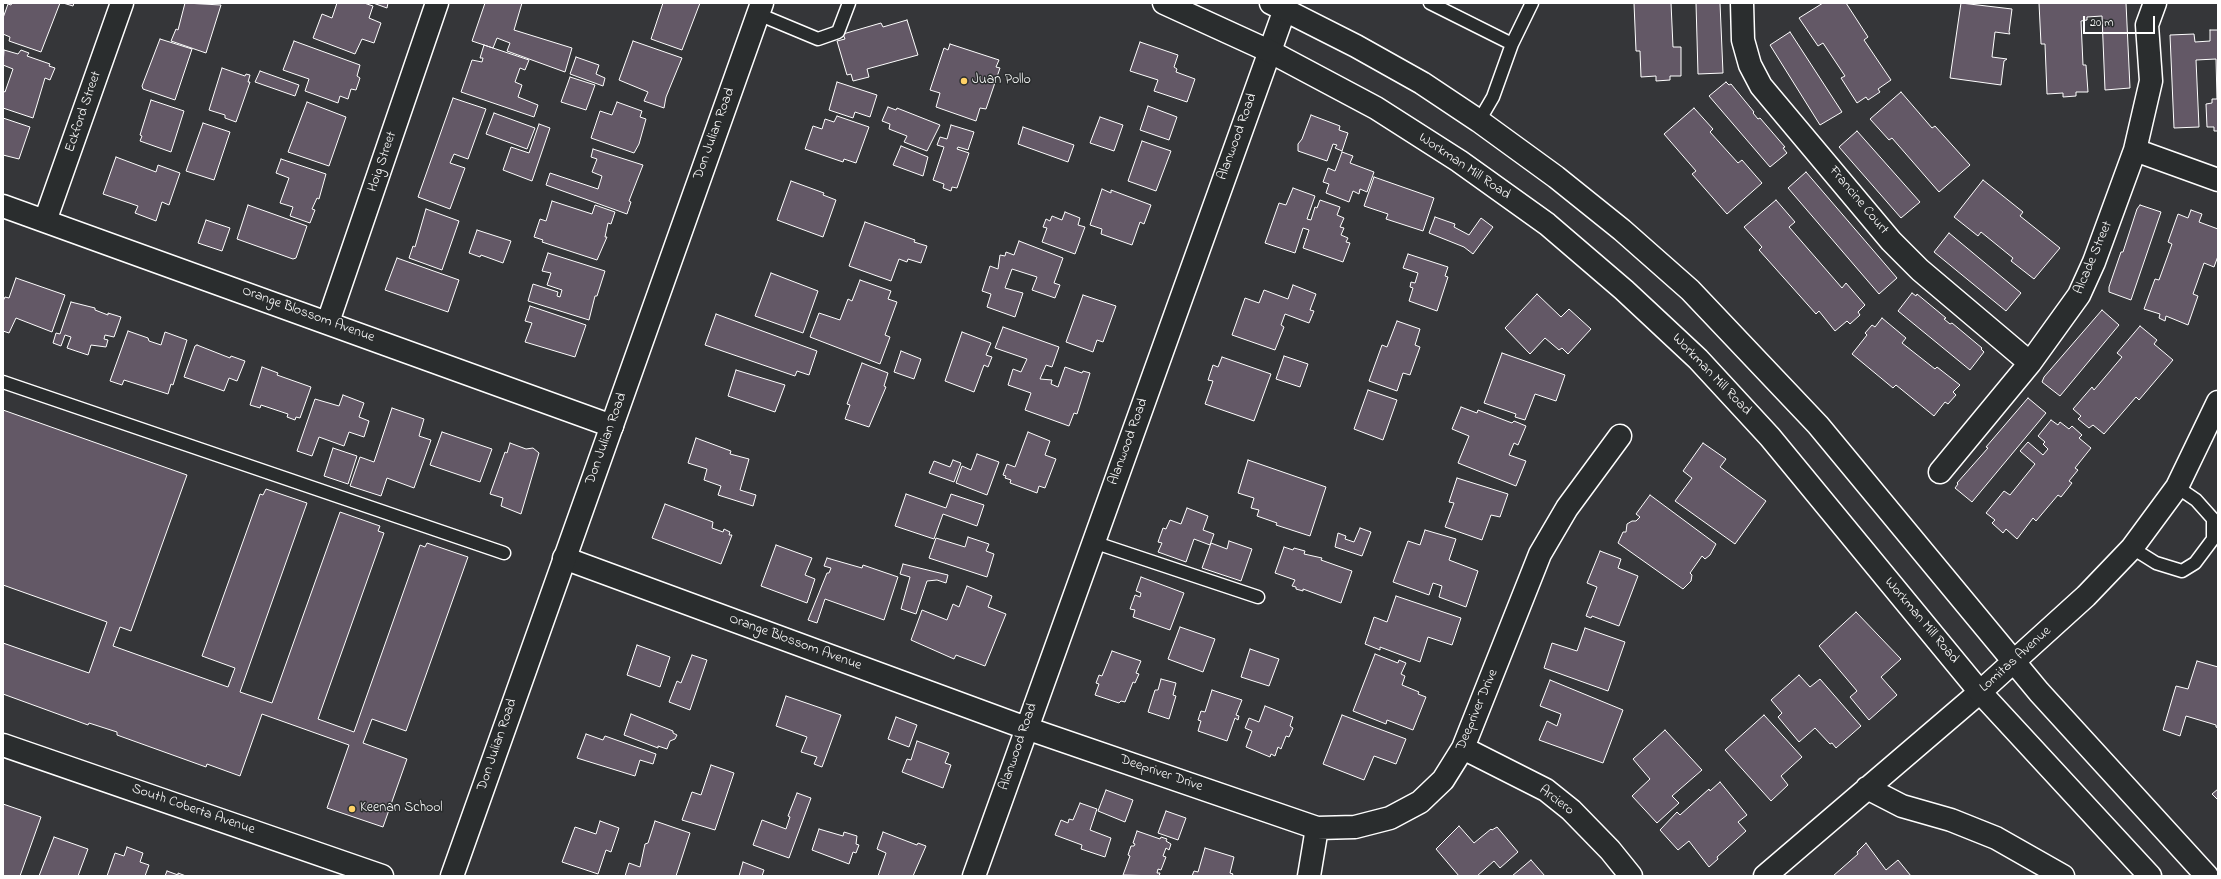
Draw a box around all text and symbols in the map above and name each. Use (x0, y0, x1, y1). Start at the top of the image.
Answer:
scale bar (2085, 8, 2157, 34)
text: 20 m (2090, 14, 2113, 32)
street label: Eckford Street (62, 69, 106, 155)
place label: Juan Pollo (972, 73, 1031, 89)
marker: Juan Pollo (959, 76, 969, 86)
street label: Don Julian Road (691, 86, 739, 182)
street label: Alanwood Road (1215, 91, 1261, 183)
street label: Hoig Street (365, 129, 401, 195)
street label: Workman Mill Road (1415, 130, 1513, 204)
street label: Francine Court (1825, 163, 1891, 239)
street label: Alcade Street (2071, 219, 2117, 297)
street label: Orange Blossom Avenue (239, 283, 377, 347)
street label: Workman Mill Road (1668, 331, 1754, 419)
street label: Don Julian Road (583, 391, 631, 487)
street label: Alanwood Road (1106, 396, 1152, 488)
street label: Workman Mill Road (1880, 575, 1962, 667)
street label: Orange Blossom Avenue (726, 611, 864, 675)
street label: Lomitas Avenue (1977, 623, 2055, 697)
street label: Deepriver Drive (1453, 667, 1503, 753)
street label: Don Julian Road (474, 697, 522, 793)
street label: Alanwood Road (996, 701, 1042, 793)
street label: Deepriver Drive (1117, 752, 1205, 796)
street label: South Coberta Avenue (129, 781, 257, 839)
street label: Arciero (1535, 782, 1577, 820)
place label: Keenan School (360, 801, 443, 817)
marker: Keenan School (347, 804, 357, 814)

